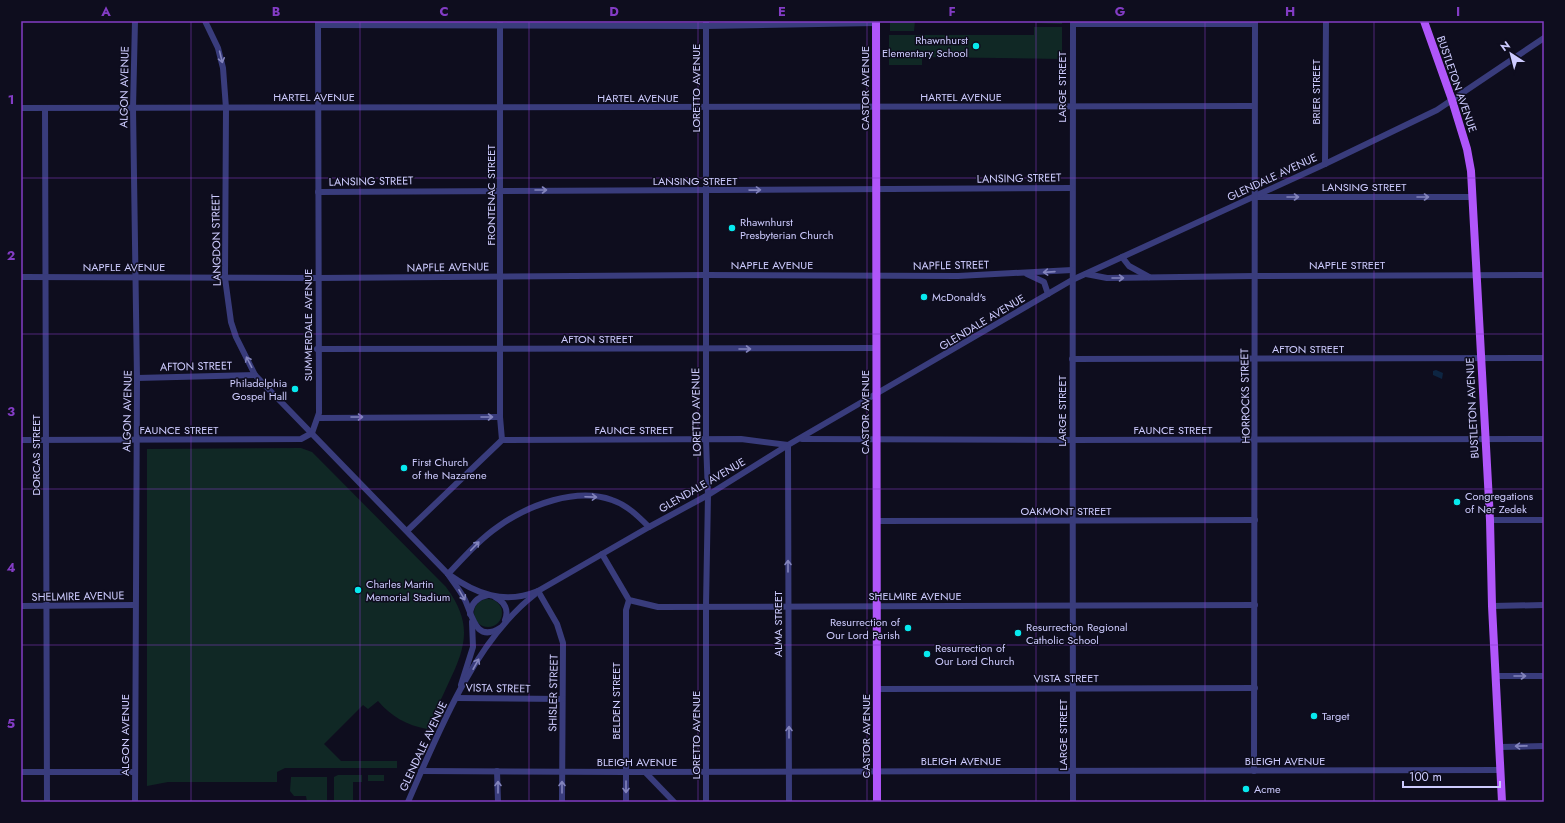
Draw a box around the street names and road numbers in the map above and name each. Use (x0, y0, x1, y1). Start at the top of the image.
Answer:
street label: BUSTLETON AVENUE (1433, 34, 1481, 134)
street label: LORETTO AVENUE (688, 44, 704, 132)
street label: ALGON AVENUE (115, 46, 133, 128)
street label: CASTOR AVENUE (857, 46, 873, 130)
street label: LARGE STREET (1054, 51, 1070, 123)
street label: BRIER STREET (1308, 59, 1324, 125)
street label: HARTEL AVENUE (273, 89, 355, 105)
street label: HARTEL AVENUE (920, 89, 1002, 105)
street label: HARTEL AVENUE (597, 90, 679, 106)
street label: FRONTENAC STREET (483, 145, 499, 245)
street label: GLENDALE AVENUE (1224, 149, 1320, 205)
street label: LANSING STREET (977, 169, 1061, 187)
street label: LANSING STREET (329, 172, 413, 190)
street label: LANSING STREET (653, 173, 737, 189)
street label: LANSING STREET (1322, 179, 1406, 195)
street label: LANGDON STREET (207, 194, 225, 286)
street label: NAPFLE STREET (913, 256, 989, 274)
street label: NAPFLE AVENUE (731, 257, 813, 273)
street label: NAPFLE STREET (1309, 257, 1385, 273)
street label: NAPFLE AVENUE (407, 258, 489, 276)
street label: NAPFLE AVENUE (83, 259, 165, 275)
street label: SUMMERDALE AVENUE (300, 269, 316, 381)
street label: GLENDALE AVENUE (936, 290, 1028, 354)
street label: AFTON STREET (561, 331, 633, 347)
street label: AFTON STREET (1272, 341, 1344, 357)
street label: HORROCKS STREET (1236, 348, 1254, 444)
street label: AFTON STREET (160, 357, 232, 375)
street label: BUSTLETON AVENUE (1461, 357, 1483, 459)
street label: LORETTO AVENUE (687, 368, 705, 456)
street label: ALGON AVENUE (118, 370, 136, 452)
street label: CASTOR AVENUE (857, 370, 873, 454)
street label: LARGE STREET (1054, 375, 1070, 447)
street label: DORCAS STREET (28, 415, 44, 495)
street label: FAUNCE STREET (140, 422, 218, 438)
street label: FAUNCE STREET (595, 422, 673, 438)
street label: FAUNCE STREET (1134, 422, 1212, 438)
street label: GLENDALE AVENUE (656, 454, 748, 516)
street label: OAKMONT STREET (1021, 503, 1111, 519)
street label: SHELMIRE AVENUE (31, 587, 125, 605)
street label: SHELMIRE AVENUE (869, 588, 961, 604)
street label: ALMA STREET (770, 591, 786, 657)
street label: SHISLER STREET (544, 654, 562, 732)
street label: BELDEN STREET (608, 662, 624, 740)
street label: VISTA STREET (1033, 670, 1099, 686)
street label: VISTA STREET (465, 679, 531, 697)
street label: LORETTO AVENUE (688, 691, 704, 779)
street label: ALGON AVENUE (117, 694, 133, 776)
street label: CASTOR AVENUE (858, 694, 874, 778)
street label: GLENDALE AVENUE (395, 698, 451, 794)
street label: LARGE STREET (1055, 699, 1071, 771)
street label: BLEIGH AVENUE (921, 753, 1001, 769)
street label: BLEIGH AVENUE (1245, 753, 1325, 769)
street label: BLEIGH AVENUE (597, 754, 677, 770)

